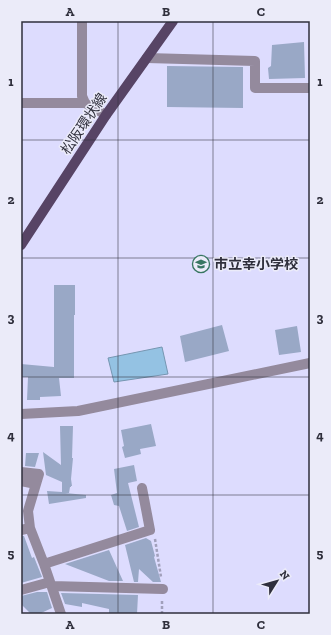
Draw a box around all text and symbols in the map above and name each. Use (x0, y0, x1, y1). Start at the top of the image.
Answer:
text: A (66, 4, 75, 19)
text: B (162, 4, 170, 19)
text: C (257, 4, 265, 19)
text: 1 (8, 74, 14, 89)
text: 1 (317, 74, 323, 89)
street label: 松阪環状線 (57, 90, 111, 158)
text: 2 (8, 192, 15, 207)
text: 2 (317, 192, 324, 207)
school or university icon: 市立幸小学校 (191, 254, 211, 274)
place label: 市立幸小学校 (214, 256, 298, 273)
text: 3 (8, 310, 15, 325)
text: 3 (317, 310, 324, 325)
text: 4 (7, 428, 15, 443)
text: 4 (316, 428, 324, 443)
text: 5 (8, 546, 15, 561)
text: 5 (317, 546, 324, 561)
north arrow (257, 561, 297, 601)
text: N (277, 568, 293, 583)
text: A (66, 617, 75, 632)
text: B (162, 617, 170, 632)
text: C (257, 617, 265, 632)

